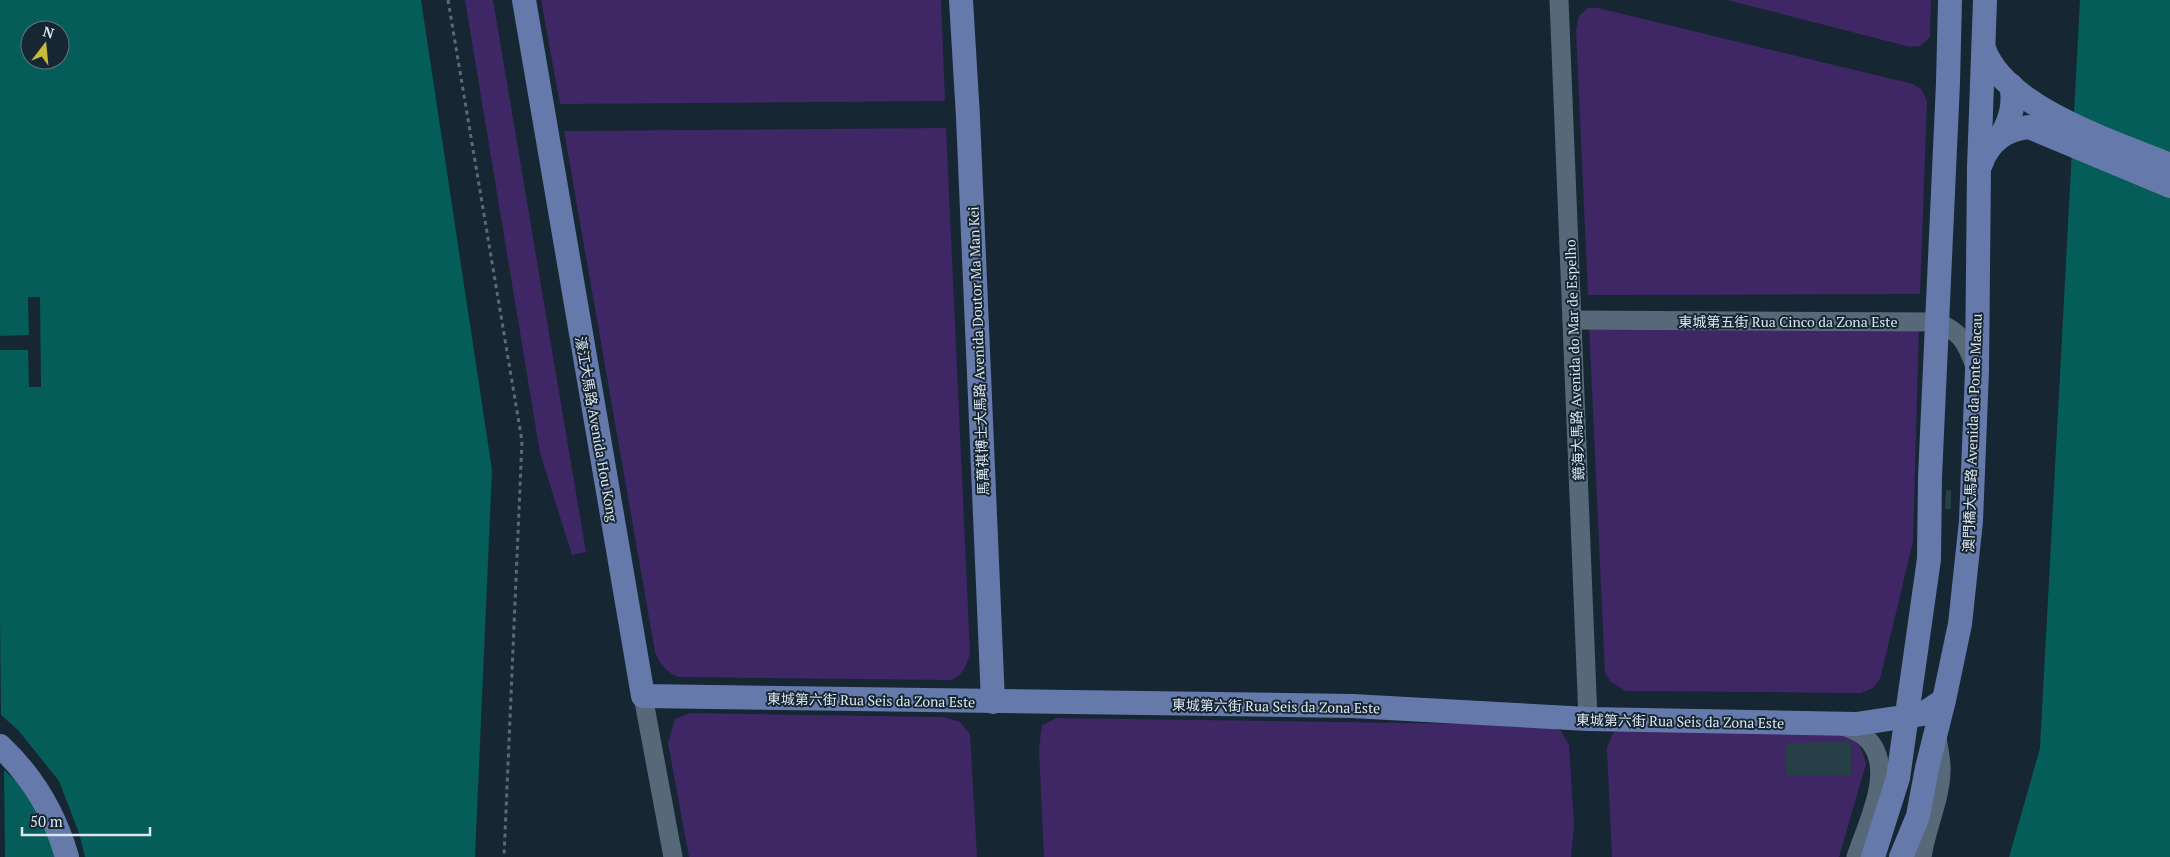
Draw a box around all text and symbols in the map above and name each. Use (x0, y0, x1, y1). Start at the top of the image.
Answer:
north arrow (20, 20, 70, 70)
text: N (41, 21, 57, 43)
street label: 馬萬祺博士大馬路 Avenida Doutor Ma Man Kei (963, 206, 993, 496)
street label: 鏡海大馬路 Avenida do Mar de Espelho (1560, 239, 1588, 481)
street label: 東城第五街 Rua Cinco da Zona Este (1678, 312, 1898, 331)
street label: 澳門橋大馬路 Avenida da Ponte Macau (1958, 313, 1986, 553)
street label: 濠江大馬路 Avenida Hou Kong (571, 335, 623, 524)
street label: 東城第六街 Rua Seis da Zona Este (767, 689, 975, 711)
street label: 東城第六街 Rua Seis da Zona Este (1172, 695, 1380, 717)
street label: 東城第六街 Rua Seis da Zona Este (1576, 710, 1784, 732)
scale bar (22, 804, 150, 836)
text: 50 m (30, 811, 63, 831)

